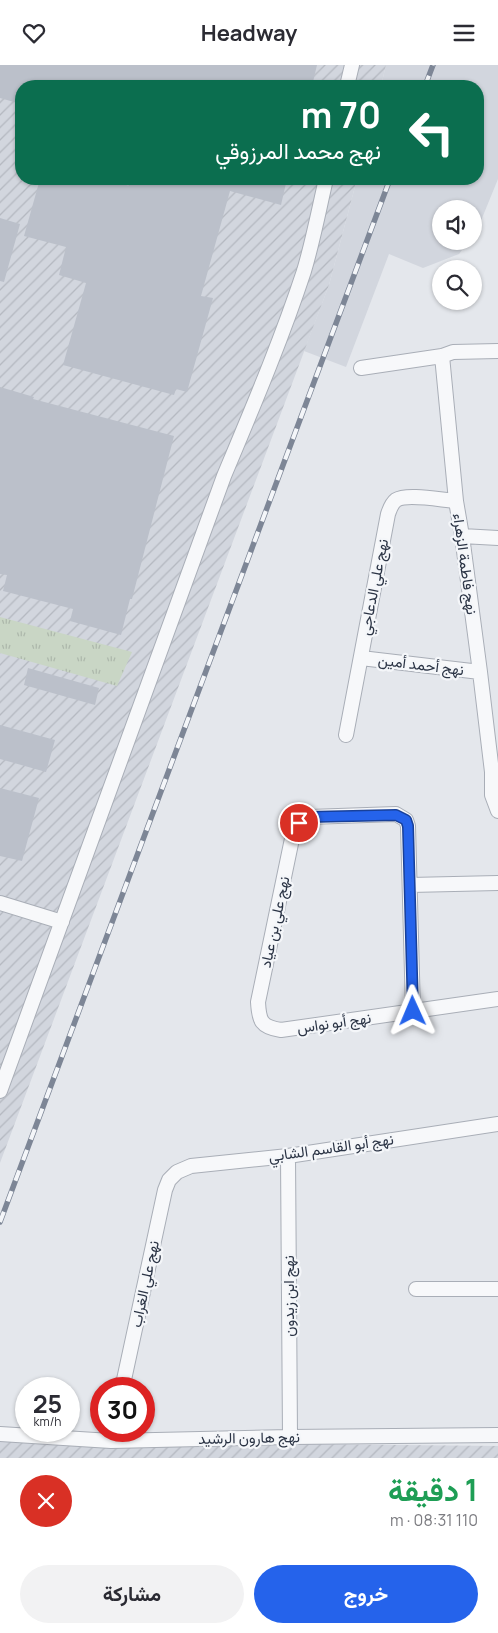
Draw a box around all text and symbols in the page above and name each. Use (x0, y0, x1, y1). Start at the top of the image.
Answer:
text: Headway (201, 18, 297, 48)
icon: heart (20, 19, 48, 47)
icon: menu (450, 19, 478, 47)
text: 70 m (301, 91, 381, 139)
icon: left (399, 100, 464, 165)
text: نهج محمد المرزوقي (215, 136, 381, 166)
map controls (432, 200, 482, 310)
button: sound (432, 200, 482, 250)
button: search (432, 260, 482, 310)
street label: نهج فاطمة الزهراء (447, 512, 483, 616)
street label: نهج علي الدعاجي (354, 537, 396, 637)
street label: نهج أحمد أمين (377, 649, 465, 681)
pin (278, 802, 320, 844)
icon: arrive (285, 809, 313, 837)
street label: نهج علي بن عياد (255, 874, 297, 970)
position arrow (386, 984, 438, 1036)
street label: نهج أبو نواس (295, 1007, 373, 1039)
street label: نهج أبو القاسم الشابي (267, 1128, 395, 1170)
street label: نهج علي الغراب (125, 1239, 167, 1330)
street label: نهج ابن زيدون (278, 1255, 300, 1337)
speed limit sign: 30 (90, 1377, 155, 1442)
text: 25 (33, 1386, 62, 1421)
text: km/h (34, 1413, 61, 1430)
street label: نهج هارون الرشيد (198, 1426, 300, 1450)
text: 1 دقيقة (388, 1469, 478, 1510)
button: close (20, 1475, 72, 1527)
text: 110 m · 08:31 (390, 1509, 478, 1531)
button: مشاركة (20, 1565, 244, 1623)
button: خروج (254, 1565, 478, 1623)

